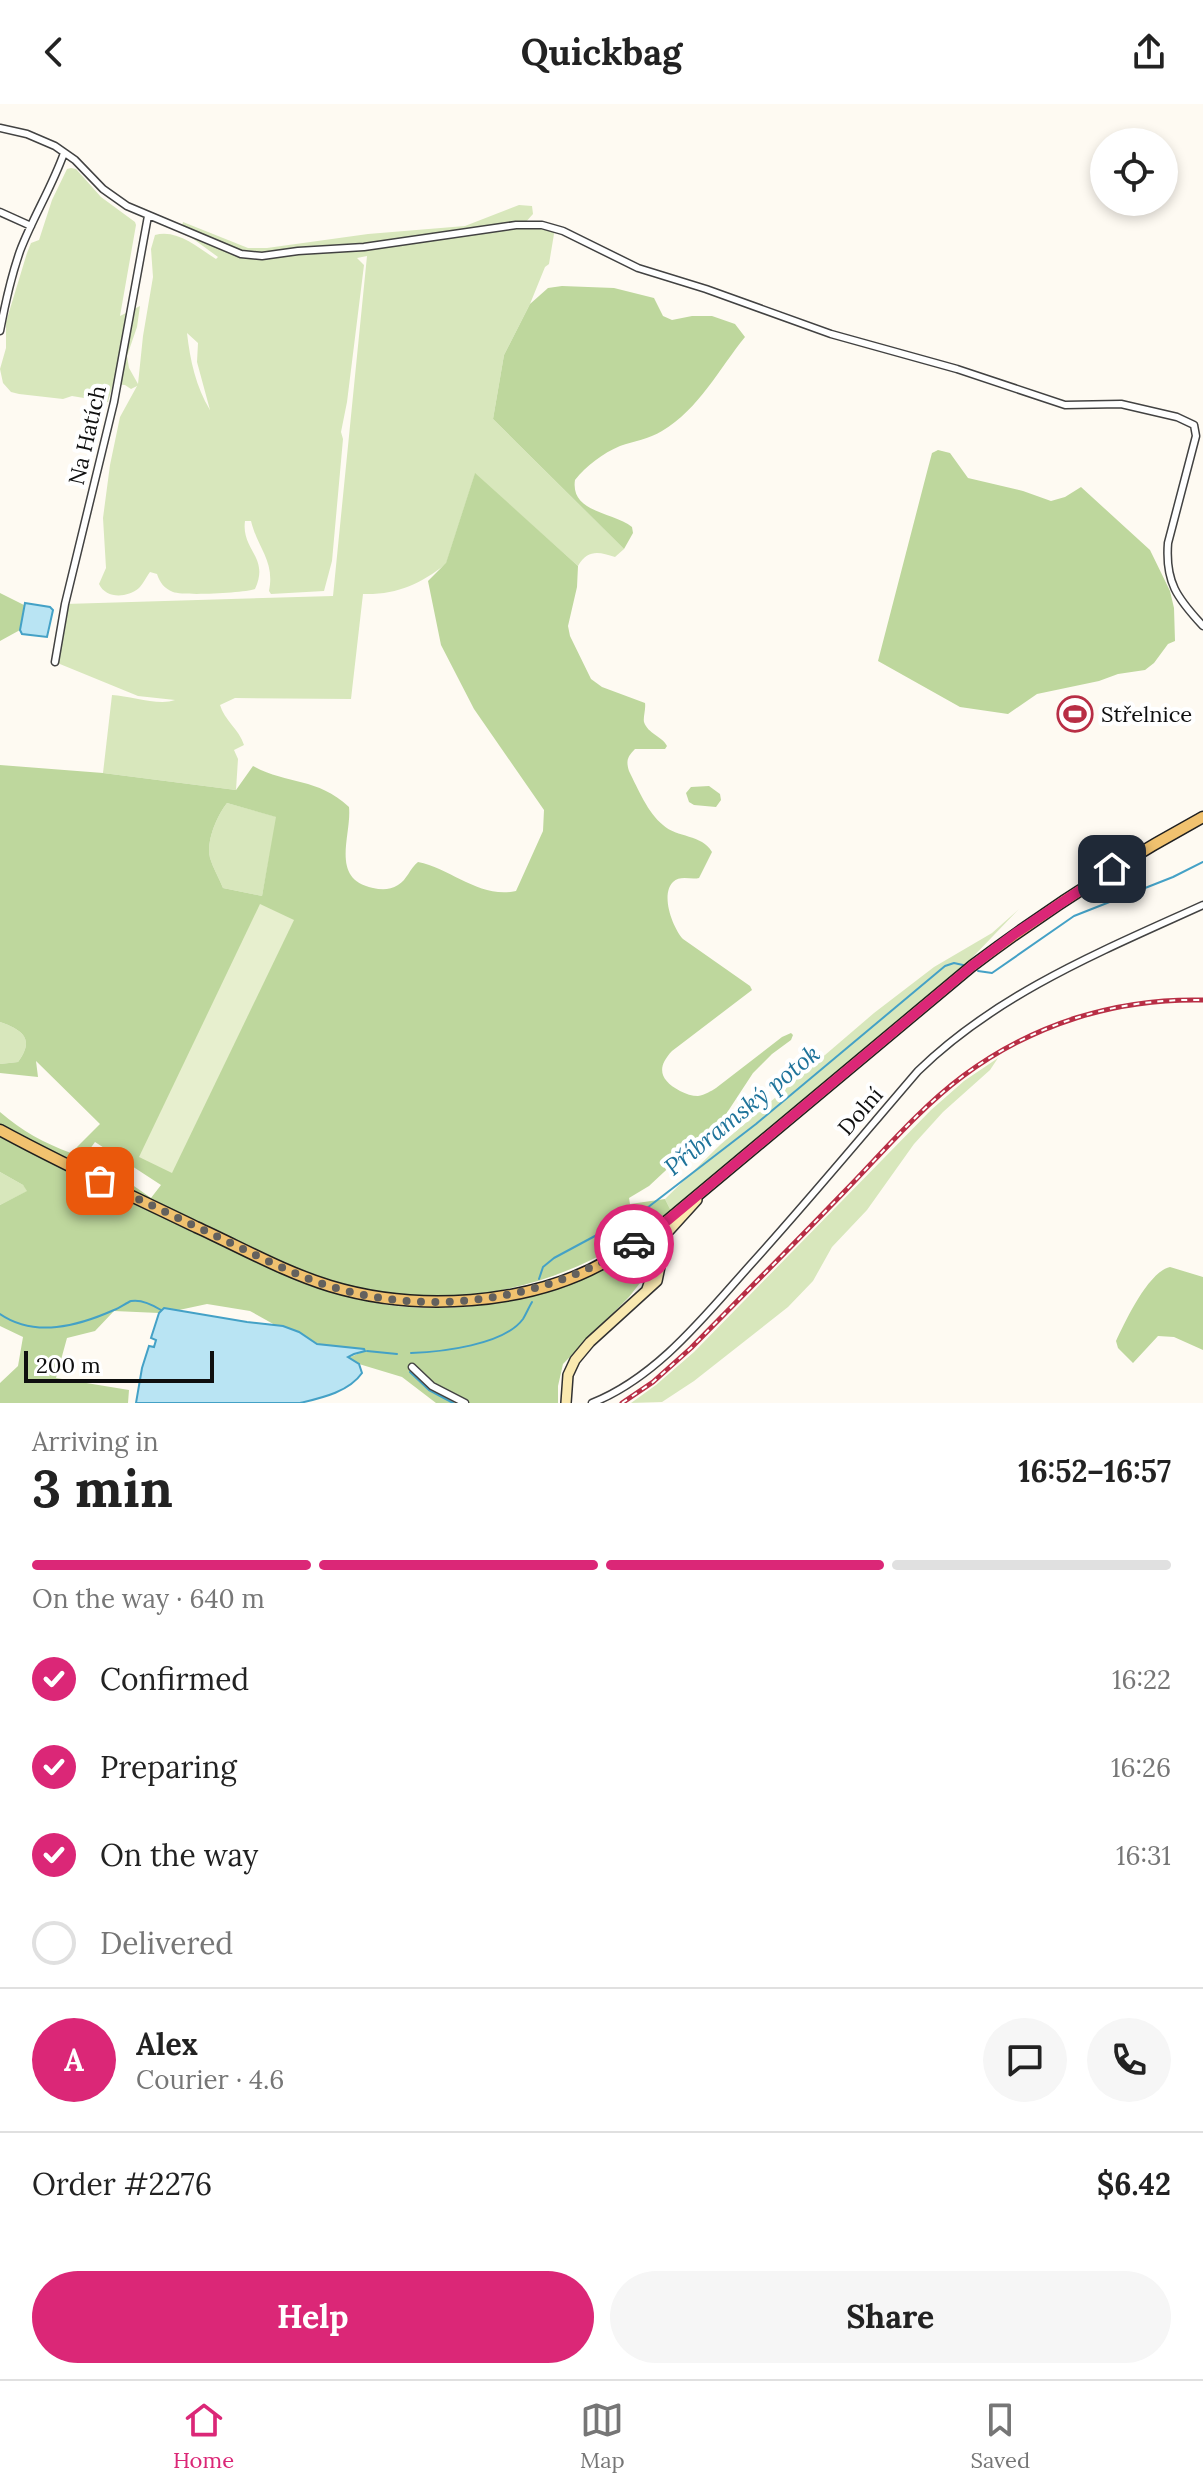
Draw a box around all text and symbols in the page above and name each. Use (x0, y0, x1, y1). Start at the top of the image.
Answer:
text: Quickbag (521, 29, 682, 75)
icon: back (32, 30, 76, 74)
icon: share (1127, 30, 1171, 74)
map controls (1090, 128, 1178, 216)
button: locate (1090, 128, 1178, 216)
street label: Na Hatích (62, 382, 112, 488)
sports icon: Střelnice (1056, 695, 1094, 733)
place label: Střelnice (1101, 700, 1192, 728)
pin (1078, 835, 1146, 903)
icon: home (1090, 847, 1134, 891)
water label: Příbramský potok (658, 1038, 826, 1182)
street label: Dolní (831, 1081, 889, 1141)
pin (66, 1147, 134, 1215)
icon: bag (78, 1159, 122, 1203)
courier (594, 1204, 674, 1284)
icon: car (612, 1222, 656, 1266)
scale bar (24, 1347, 214, 1383)
text: 200 m (36, 1351, 101, 1379)
text: Arriving in (32, 1425, 159, 1458)
text: 16:52–16:57 (1018, 1452, 1171, 1490)
text: 3 min (32, 1455, 173, 1521)
text: On the way · 640 m (32, 1582, 265, 1615)
icon: check (32, 1657, 76, 1701)
text: Confirmed (100, 1660, 249, 1698)
text: 16:22 (1112, 1663, 1171, 1696)
icon: check (32, 1745, 76, 1789)
text: Preparing (100, 1748, 237, 1786)
text: 16:26 (1111, 1751, 1171, 1784)
icon: check (32, 1833, 76, 1877)
text: On the way (100, 1836, 258, 1874)
text: 16:31 (1116, 1839, 1171, 1872)
text: Delivered (100, 1924, 233, 1962)
button: chat (983, 2018, 1067, 2102)
button: phone (1087, 2018, 1171, 2102)
text: Alex (136, 2025, 198, 2063)
text: A (64, 2041, 84, 2079)
text: Courier · 4.6 (136, 2063, 284, 2096)
text: Order #2276 (32, 2165, 212, 2203)
text: $6.42 (1097, 2165, 1171, 2203)
button: Help (32, 2271, 594, 2363)
button: Share (610, 2271, 1171, 2363)
tab: Home (173, 2398, 234, 2474)
tab: Map (580, 2398, 625, 2474)
tab: Saved (971, 2398, 1030, 2474)

